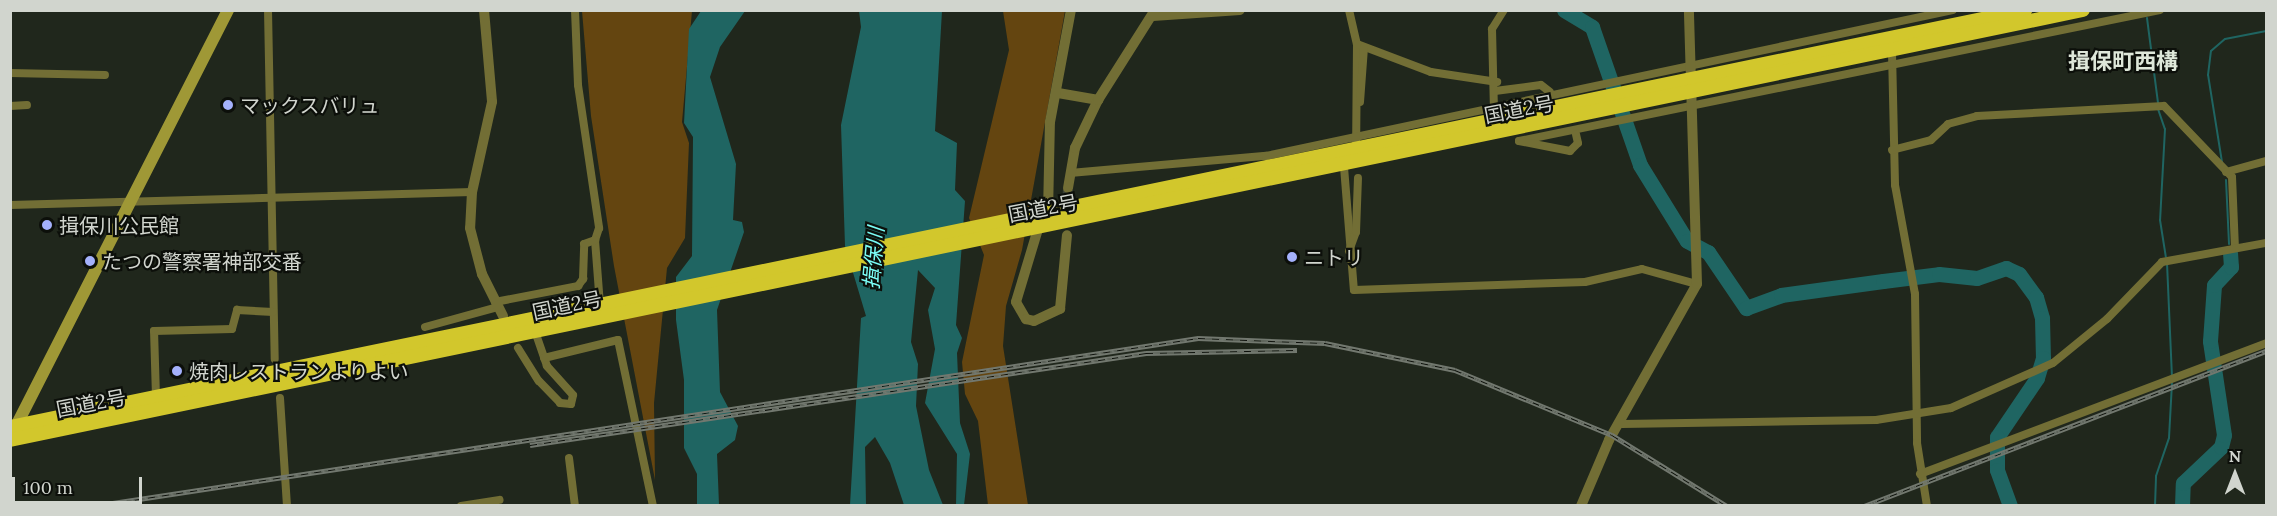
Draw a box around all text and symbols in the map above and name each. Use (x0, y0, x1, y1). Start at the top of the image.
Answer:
district label: 揖保町西構 (2068, 49, 2178, 75)
street label: 国道2号 (1482, 90, 1556, 128)
place label: マックスバリュ (240, 93, 380, 117)
marker: マックスバリュ (221, 98, 235, 112)
street label: 国道2号 (1006, 189, 1080, 227)
place label: 揖保川公民館 (59, 213, 179, 237)
marker: 揖保川公民館 (40, 218, 54, 232)
water label: 揖保川 (859, 226, 889, 290)
place label: ニトリ (1304, 245, 1364, 269)
place label: たつの警察署神部交番 (102, 249, 302, 273)
marker: ニトリ (1285, 250, 1299, 264)
marker: たつの警察署神部交番 (83, 254, 97, 268)
street label: 国道2号 (530, 286, 604, 324)
place label: 焼肉レストランよりよい (189, 359, 409, 383)
marker: 焼肉レストランよりよい (170, 364, 184, 378)
street label: 国道2号 (54, 384, 128, 422)
north arrow (2205, 444, 2265, 504)
text: N (2229, 446, 2241, 466)
scale bar (15, 465, 146, 503)
text: 100 m (23, 476, 73, 499)

